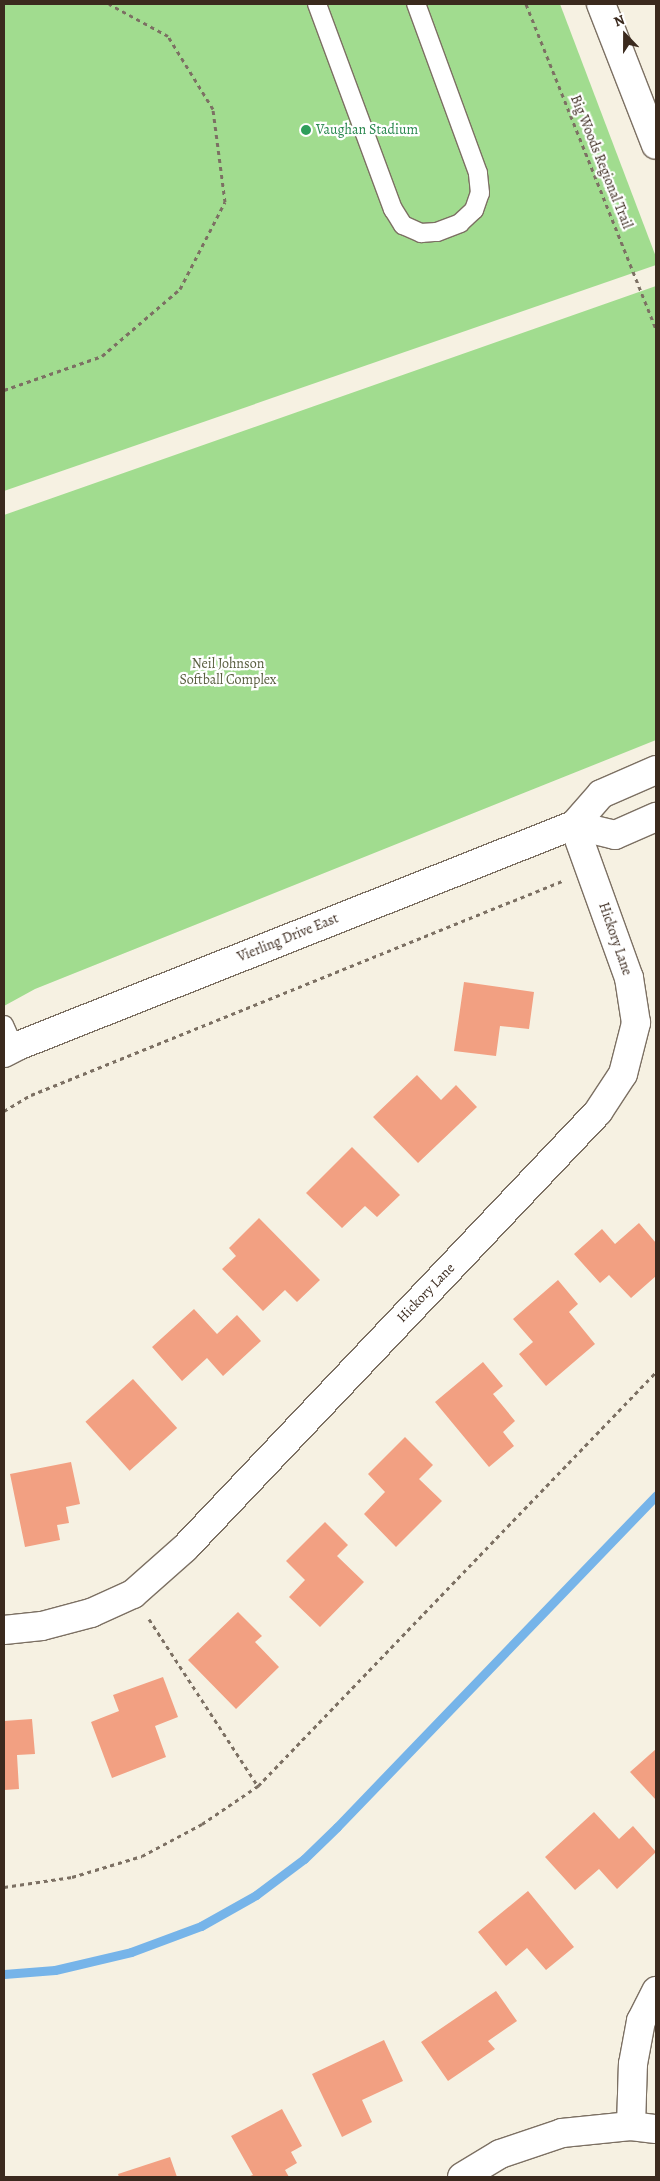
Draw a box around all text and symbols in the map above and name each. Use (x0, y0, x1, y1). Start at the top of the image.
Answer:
north arrow (600, 10, 650, 60)
text: N (611, 10, 627, 31)
street label: Big Woods Regional Trail (566, 93, 636, 231)
place label: Vaughan Stadium (316, 122, 418, 138)
marker: Vaughan Stadium (300, 124, 312, 136)
park label: Neil Johnson Softball Complex (179, 656, 277, 689)
street label: Hickory Lane (595, 900, 635, 978)
street label: Vierling Drive East (235, 910, 341, 966)
street label: Hickory Lane (394, 1260, 458, 1326)

